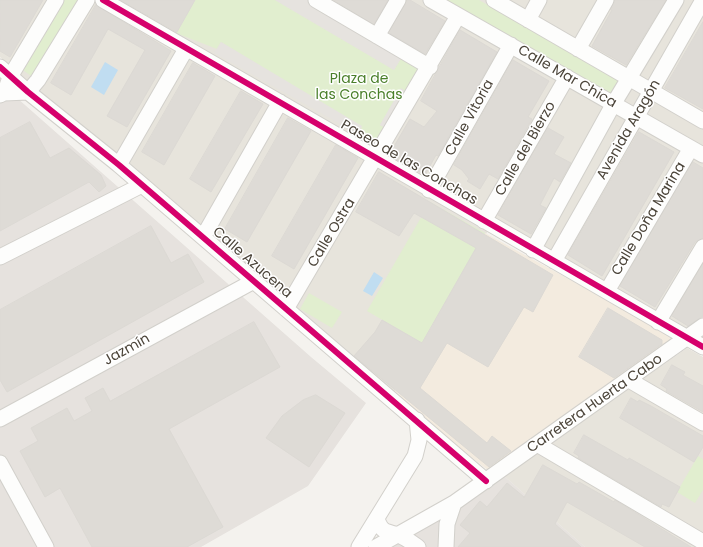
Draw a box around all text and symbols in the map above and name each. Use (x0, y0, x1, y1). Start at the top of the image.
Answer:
street label: Calle Mar Chica (515, 42, 619, 112)
park label: Plaza de las Conchas (316, 71, 402, 104)
street label: Calle Vitoria (442, 77, 498, 159)
street label: Avenida Aragón (594, 77, 664, 183)
street label: Calle del Bierzo (492, 99, 560, 199)
street label: Paseo de las Conchas (338, 117, 480, 209)
street label: Calle Doña Marina (609, 159, 689, 279)
street label: Calle Ostra (305, 195, 359, 271)
street label: Calle Azucena (209, 224, 295, 302)
street label: Jazmín (101, 331, 153, 369)
street label: Carretera Huerta Cabo (524, 351, 666, 457)

